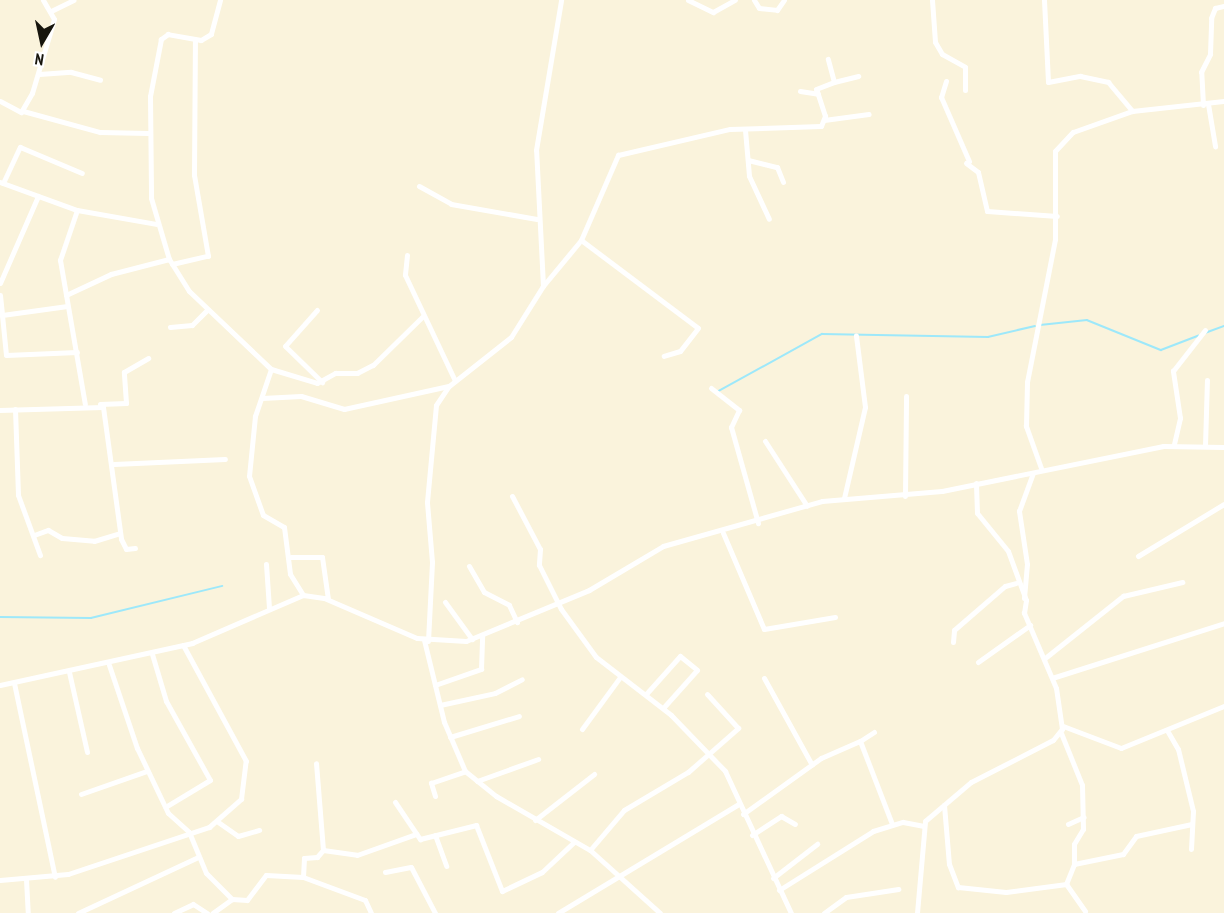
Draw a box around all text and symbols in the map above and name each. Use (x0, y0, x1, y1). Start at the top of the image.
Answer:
north arrow (12, 12, 72, 72)
text: N (33, 49, 45, 70)

